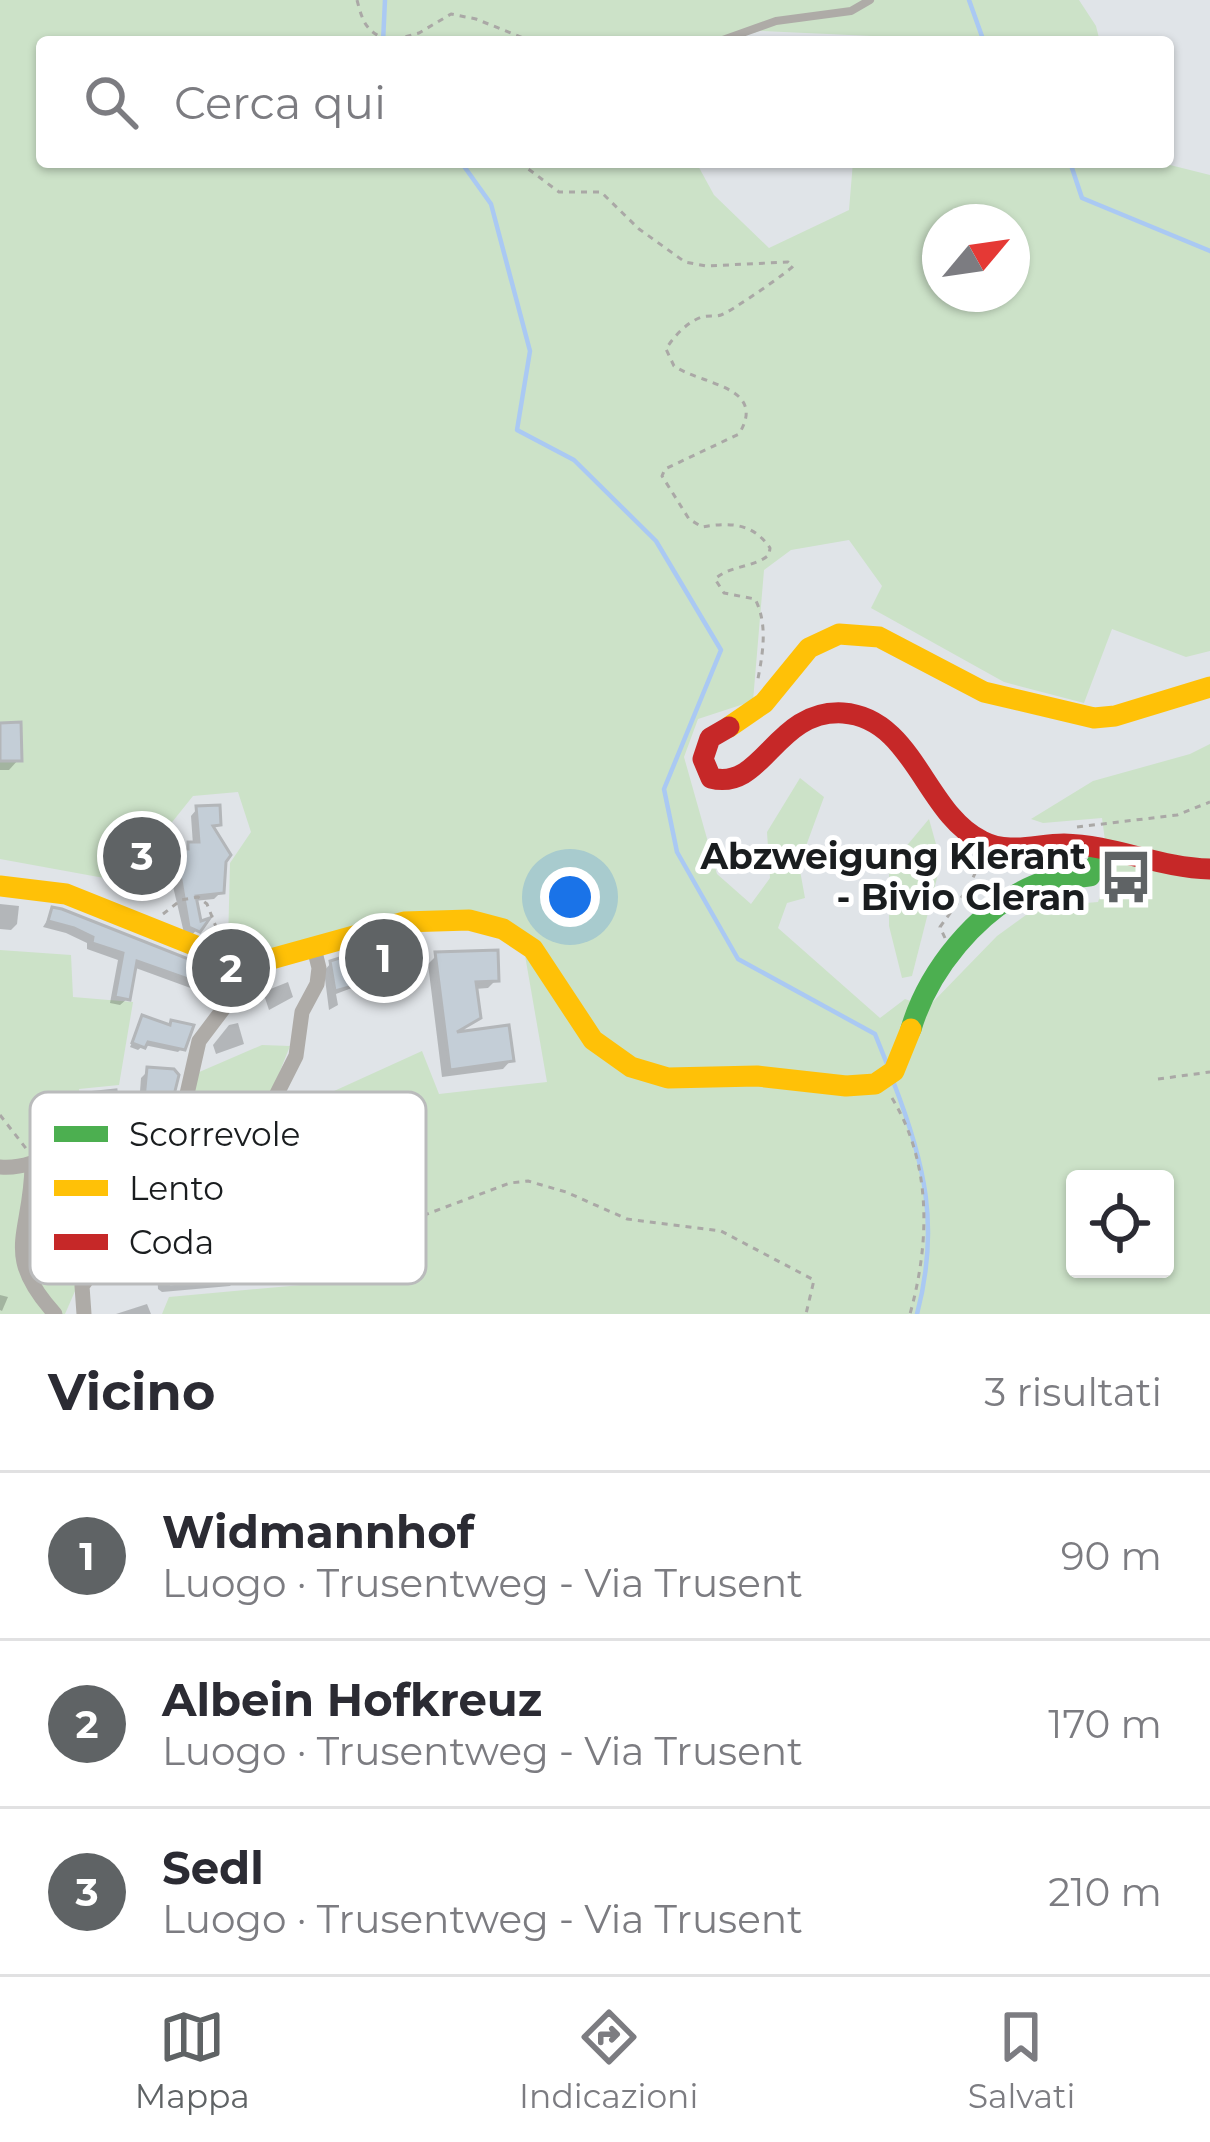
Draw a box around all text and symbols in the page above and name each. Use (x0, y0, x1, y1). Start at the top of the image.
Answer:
search box (36, 36, 1174, 168)
icon: search (78, 69, 144, 135)
text: Cerca qui (174, 75, 386, 130)
north arrow (922, 204, 1030, 312)
pin: 3 (103, 811, 181, 901)
place label: Abzweigung Klerant - Bivio Cleran (700, 834, 1086, 919)
bus stop icon: Abzweigung Klerant - Bivio Cleran (1097, 848, 1155, 906)
your location (540, 867, 600, 927)
pin: 1 (345, 913, 423, 1003)
pin: 2 (192, 923, 270, 1013)
legend (30, 1092, 426, 1284)
text: Scorrevole (129, 1114, 301, 1154)
text: Lento (129, 1168, 224, 1208)
map controls (1066, 1170, 1174, 1278)
button: locate (1066, 1170, 1174, 1278)
text: Coda (129, 1222, 214, 1262)
text: Vicino (48, 1361, 215, 1423)
text: 3 risultati (984, 1368, 1162, 1416)
text: Widmannhof (162, 1504, 474, 1559)
text: 1 (79, 1532, 95, 1580)
text: 90 m (1061, 1532, 1162, 1580)
text: Luogo · Trusentweg - Via Trusent (162, 1559, 803, 1607)
text: Albein Hofkreuz (162, 1672, 542, 1727)
text: 2 (75, 1700, 99, 1748)
text: 170 m (1048, 1700, 1162, 1748)
text: Luogo · Trusentweg - Via Trusent (162, 1727, 803, 1775)
text: Sedl (162, 1840, 264, 1895)
text: 3 (75, 1868, 99, 1916)
text: 210 m (1048, 1868, 1162, 1916)
text: Luogo · Trusentweg - Via Trusent (162, 1895, 803, 1943)
tab: Mappa (135, 2004, 250, 2116)
tab: Indicazioni (519, 2004, 698, 2116)
tab: Salvati (968, 2004, 1075, 2116)

